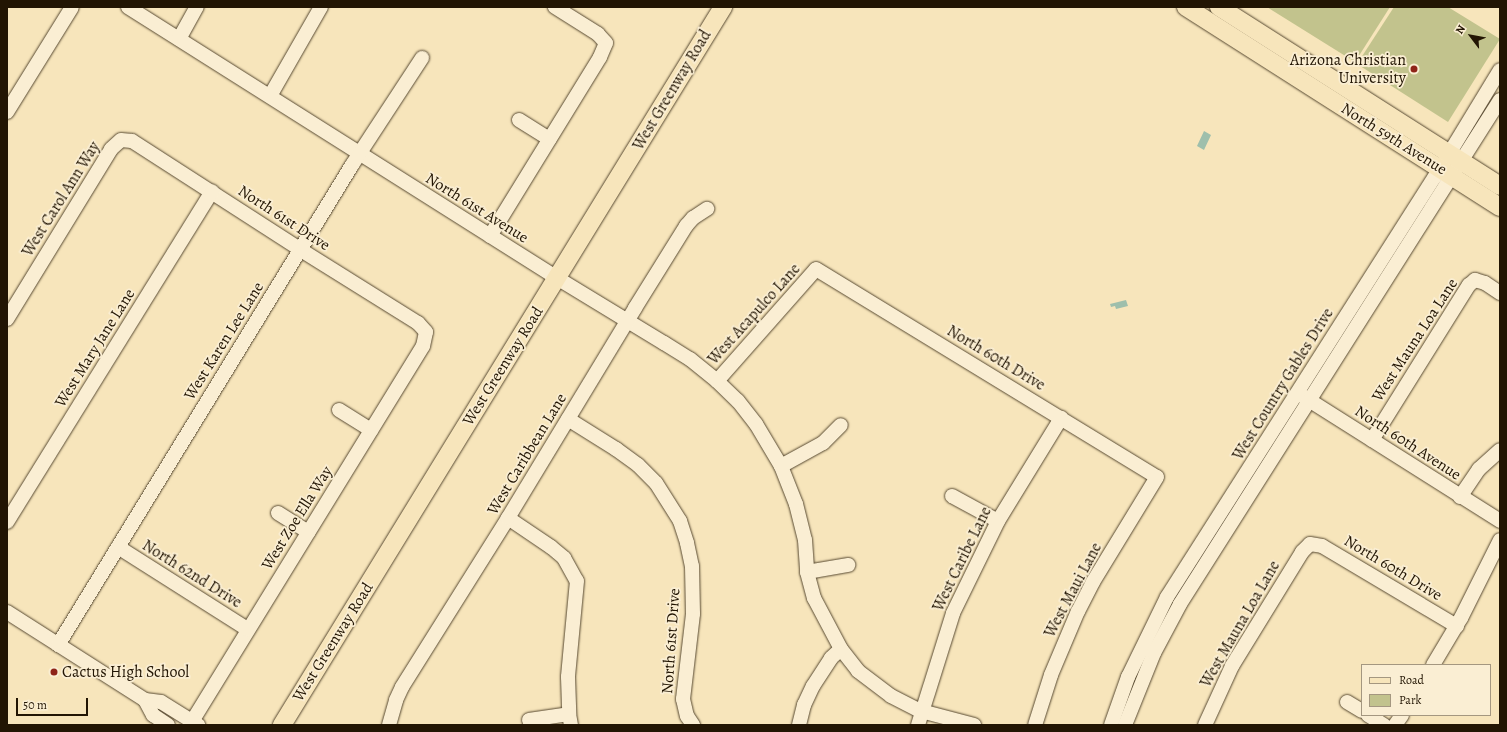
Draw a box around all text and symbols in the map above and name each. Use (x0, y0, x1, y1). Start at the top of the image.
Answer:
north arrow (1451, 16, 1491, 56)
text: N (1452, 22, 1469, 37)
street label: West Greenway Road (629, 26, 715, 154)
place label: Arizona Christian University (1290, 50, 1406, 88)
marker: Arizona Christian University (1409, 64, 1419, 74)
street label: North 59th Avenue (1338, 99, 1450, 179)
street label: West Carol Ann Way (18, 138, 104, 260)
street label: North 61st Avenue (422, 169, 532, 247)
street label: North 61st Drive (234, 181, 334, 255)
street label: West Acapulco Lane (704, 260, 804, 368)
street label: West Mauna Loa Lane (1368, 275, 1462, 405)
street label: West Karen Lee Lane (180, 279, 268, 403)
street label: West Mary Jane Lane (51, 285, 139, 411)
street label: West Greenway Road (459, 303, 547, 429)
street label: West Country Gables Drive (1228, 305, 1338, 463)
street label: North 60th Drive (943, 321, 1049, 395)
street label: West Caribbean Lane (483, 390, 571, 518)
street label: North 60th Avenue (1351, 401, 1465, 485)
street label: West Zoe Ella Way (257, 463, 337, 573)
street label: West Caribe Lane (928, 504, 996, 614)
street label: North 60th Drive (1340, 531, 1446, 605)
street label: North 62nd Drive (139, 536, 245, 612)
street label: West Maui Lane (1040, 539, 1106, 641)
street label: West Mauna Loa Lane (1196, 557, 1284, 691)
street label: West Greenway Road (289, 579, 377, 705)
street label: North 61st Drive (658, 587, 684, 695)
place label: Cactus High School (62, 662, 189, 682)
legend (1361, 664, 1491, 716)
marker: Cactus High School (49, 667, 59, 677)
text: Road (1399, 672, 1424, 688)
scale bar (18, 690, 90, 716)
text: Park (1399, 692, 1422, 708)
text: 50 m (23, 697, 47, 713)

